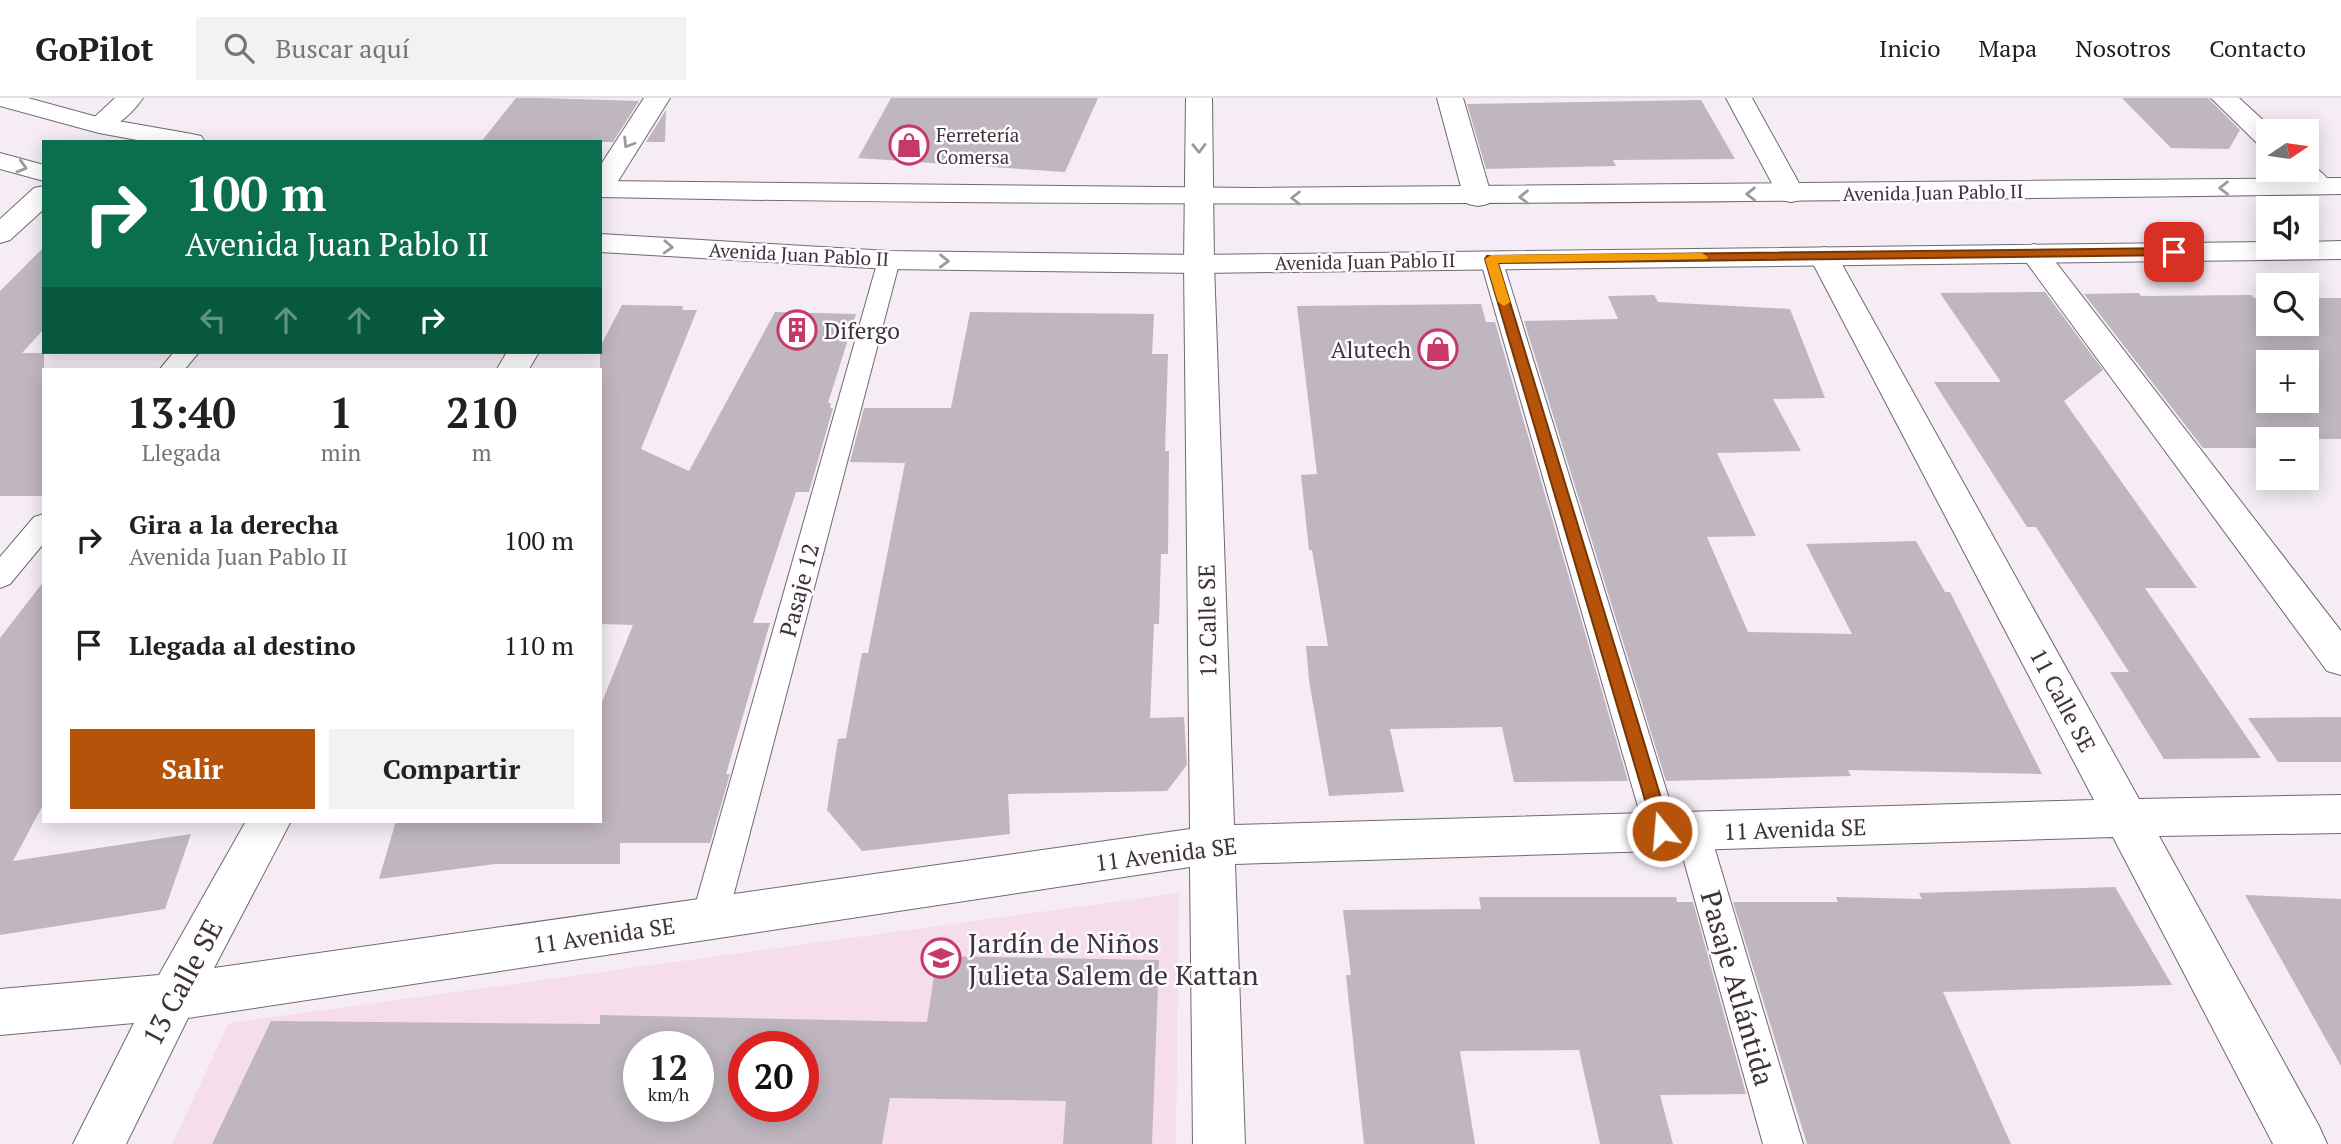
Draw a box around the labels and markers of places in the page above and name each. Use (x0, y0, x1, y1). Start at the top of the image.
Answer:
place label: Ferretería Comersa (936, 122, 1020, 169)
shop icon: Ferretería Comersa (888, 124, 930, 166)
pin (2144, 222, 2204, 282)
building icon: Difergo (776, 309, 818, 351)
place label: Difergo (824, 315, 900, 346)
shop icon: Alutech (1417, 328, 1459, 370)
place label: Alutech (1331, 334, 1411, 365)
place label: Jardín de Niños Julieta Salem de Kattan (968, 924, 1259, 993)
school or university icon: Jardín de Niños Julieta Salem de Kattan (920, 937, 962, 979)

